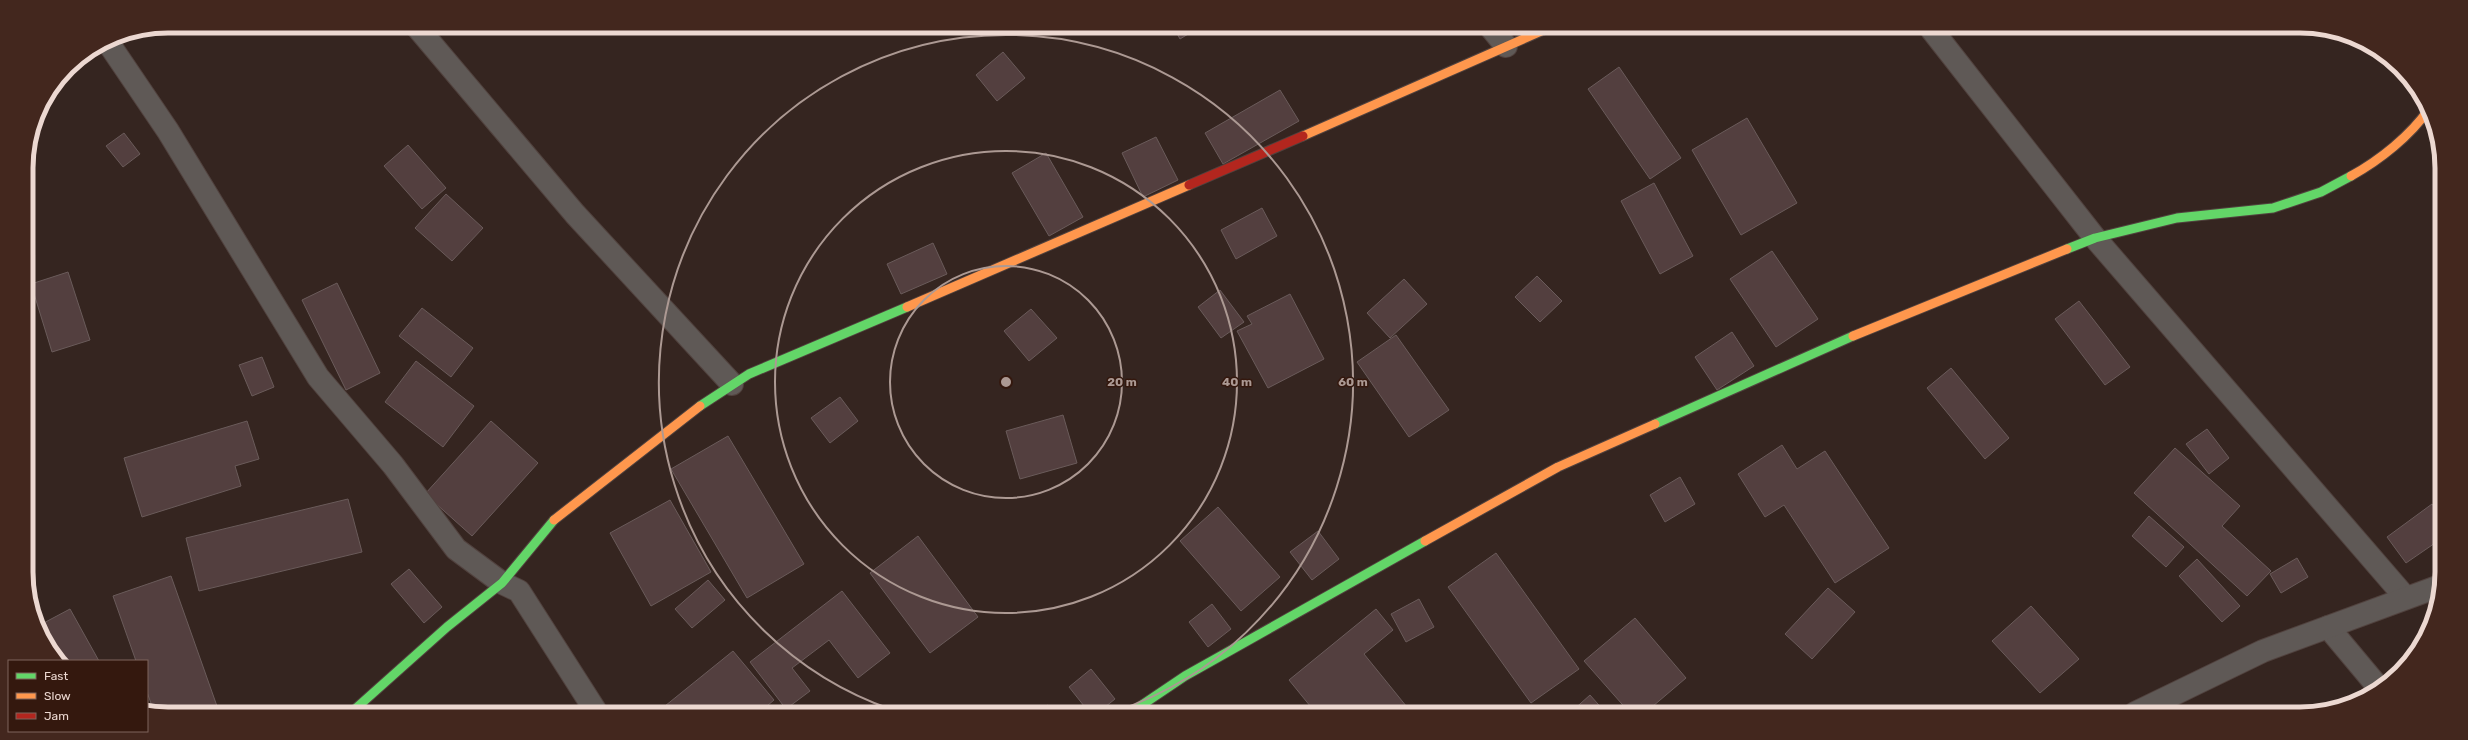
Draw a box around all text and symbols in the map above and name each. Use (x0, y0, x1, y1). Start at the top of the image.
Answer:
centre of rings (999, 375, 1013, 389)
text: 20 m (1107, 375, 1137, 389)
text: 40 m (1222, 375, 1252, 389)
text: 60 m (1338, 375, 1368, 389)
legend (8, 660, 148, 732)
text: Fast (44, 669, 68, 683)
text: Slow (44, 689, 71, 703)
text: Jam (44, 709, 69, 723)

